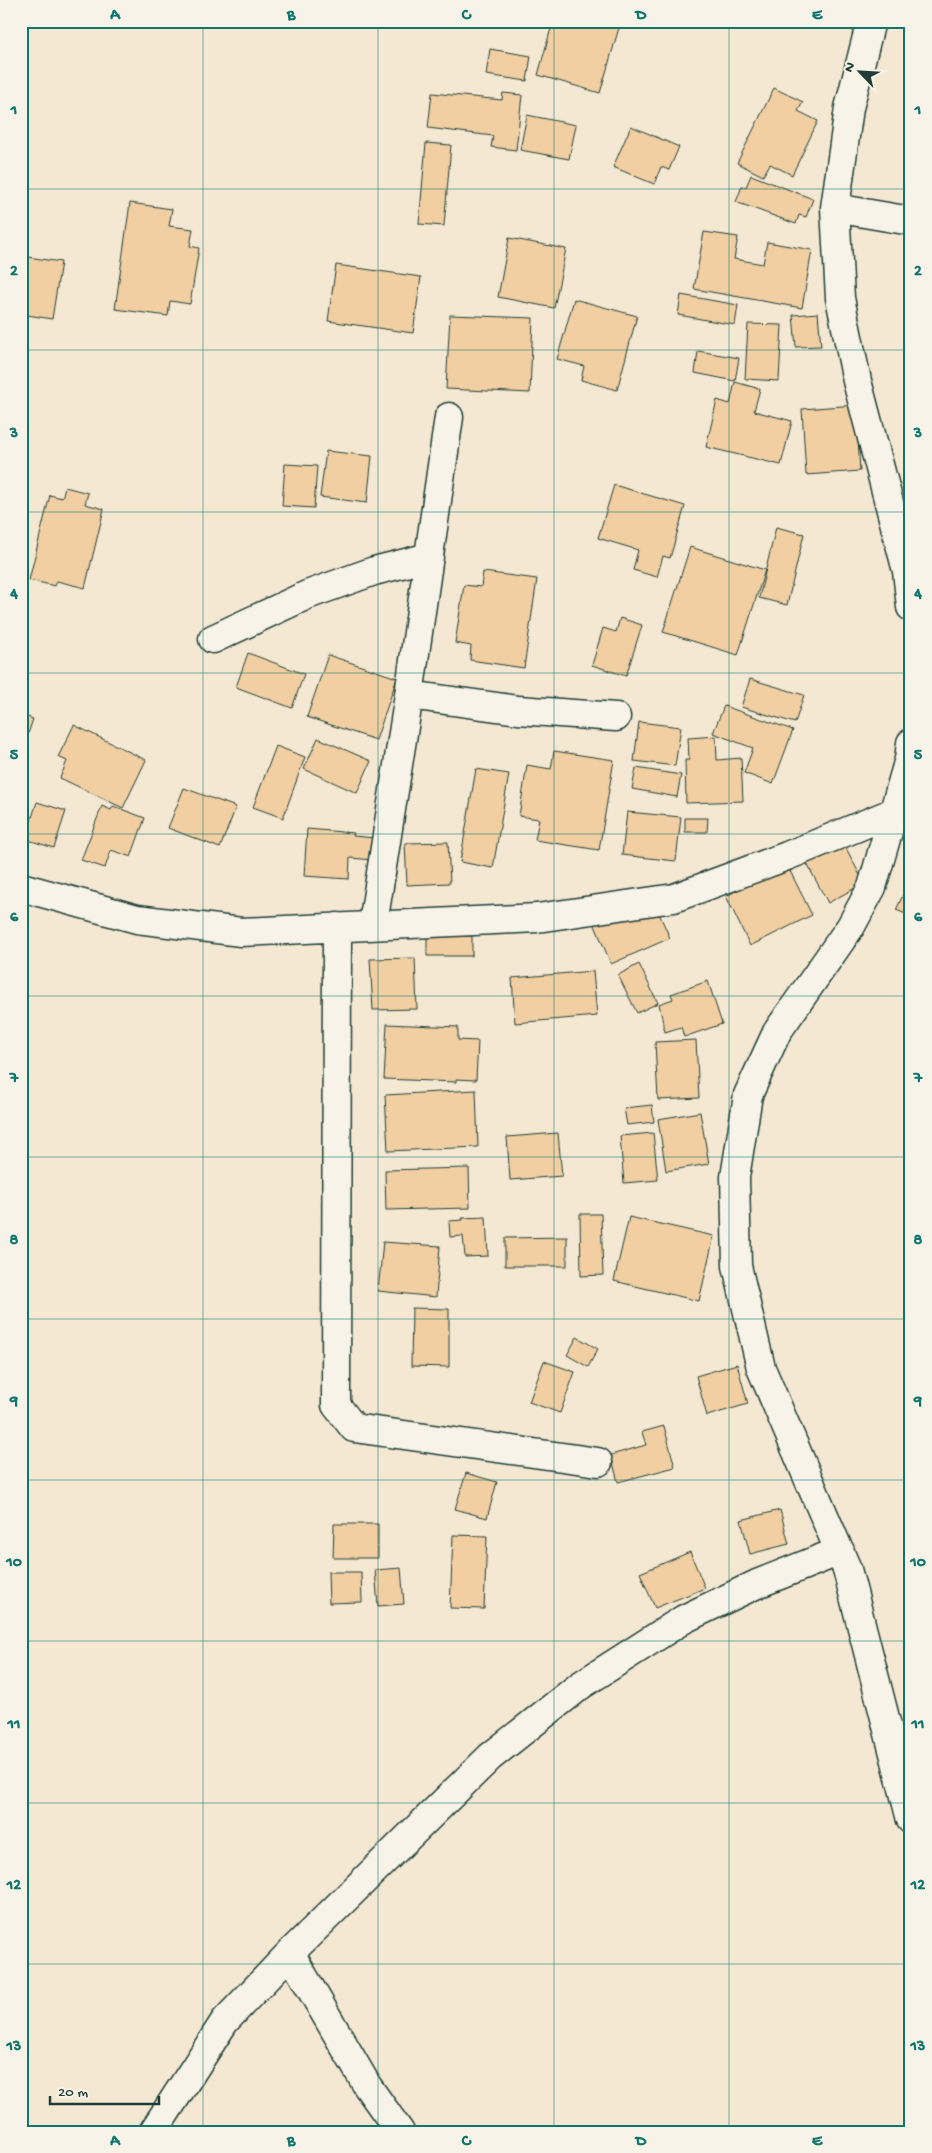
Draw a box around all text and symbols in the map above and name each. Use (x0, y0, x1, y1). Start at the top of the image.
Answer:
text: A (109, 7, 121, 26)
text: B (286, 7, 296, 26)
text: C (461, 7, 472, 26)
text: D (634, 7, 647, 26)
text: E (812, 7, 823, 26)
north arrow (834, 48, 884, 98)
text: N (841, 60, 860, 75)
text: 1 (10, 102, 17, 121)
text: 1 (914, 102, 921, 121)
text: 2 (10, 263, 18, 282)
text: 2 (914, 263, 922, 282)
text: 3 (9, 425, 18, 444)
text: 3 (913, 425, 922, 444)
text: 4 (9, 586, 18, 605)
text: 4 (913, 586, 922, 605)
text: 5 (10, 747, 19, 766)
text: 5 (914, 747, 923, 766)
text: 6 (10, 909, 19, 928)
text: 6 (914, 909, 923, 928)
text: 7 (9, 1070, 19, 1089)
text: 7 (913, 1070, 923, 1089)
text: 8 (10, 1232, 19, 1251)
text: 8 (914, 1232, 923, 1251)
text: 9 (9, 1393, 18, 1412)
text: 9 (913, 1393, 922, 1412)
text: 10 (5, 1554, 22, 1573)
text: 10 (909, 1554, 926, 1573)
text: 11 (7, 1716, 20, 1735)
text: 11 (911, 1716, 924, 1735)
text: 12 (6, 1877, 21, 1896)
text: 12 (910, 1877, 925, 1896)
text: 13 (6, 2038, 21, 2057)
text: 13 (910, 2038, 925, 2057)
scale bar (50, 2073, 159, 2105)
text: 20 m (58, 2084, 88, 2102)
text: A (109, 2133, 121, 2152)
text: B (286, 2133, 296, 2152)
text: C (461, 2133, 472, 2152)
text: D (634, 2133, 647, 2152)
text: E (812, 2133, 823, 2152)

